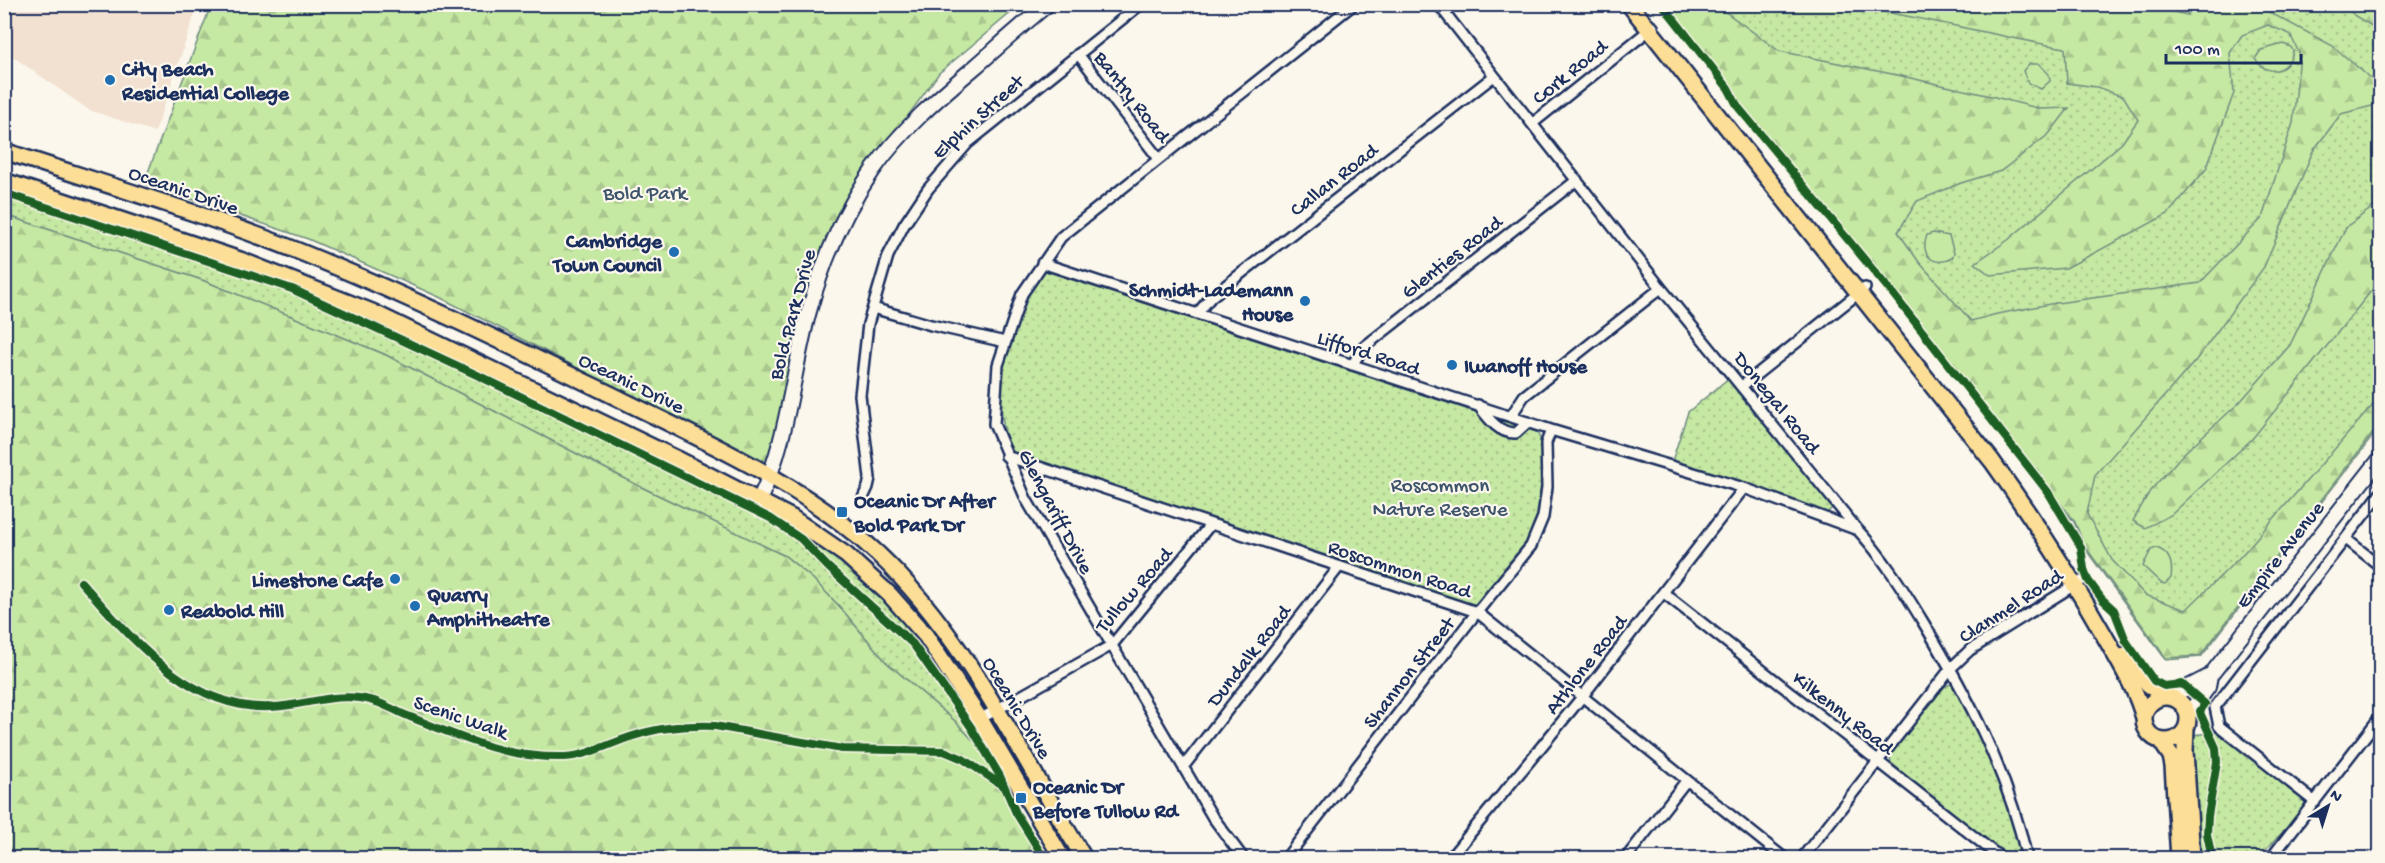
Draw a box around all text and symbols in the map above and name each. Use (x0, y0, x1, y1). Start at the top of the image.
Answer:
scale bar (2166, 27, 2301, 65)
street label: Cork Road (1528, 35, 1615, 112)
text: 100 m (2174, 40, 2220, 61)
street label: Bantry Road (1086, 47, 1175, 150)
place label: City Beach Residential College (121, 59, 290, 108)
street label: Elphin Street (928, 69, 1032, 166)
marker: City Beach Residential College (103, 73, 117, 87)
street label: Callan Road (1286, 139, 1385, 224)
street label: Oceanic Drive (125, 162, 242, 223)
park label: Bold Park (602, 183, 689, 208)
street label: Glenties Road (1398, 211, 1510, 306)
place label: Cambridge Town Council (551, 231, 663, 280)
marker: Cambridge Town Council (667, 245, 681, 259)
street label: Bold Park Drive (765, 246, 824, 384)
place label: Schmidt-Lademann House (1129, 280, 1294, 329)
marker: Schmidt-Lademann House (1298, 294, 1312, 308)
street label: Lifford Road (1313, 327, 1424, 384)
street label: Donegal Road (1725, 346, 1825, 462)
street label: Oceanic Drive (573, 349, 689, 422)
place label: Iwanoff House (1464, 356, 1588, 381)
marker: Iwanoff House (1445, 358, 1459, 372)
street label: Glengariff Drive (1011, 446, 1098, 580)
park label: Roscommon Nature Reserve (1373, 475, 1509, 524)
place label: Oceanic Dr After Bold Park Dr (853, 491, 997, 540)
street label: Empire Avenue (2232, 497, 2332, 615)
marker: Oceanic Dr After Bold Park Dr (835, 505, 849, 519)
street label: Roscommon Road (1324, 536, 1475, 607)
street label: Tullow Road (1091, 542, 1181, 640)
street label: Clanmel Road (1955, 564, 2070, 651)
place label: Limestone Cafe (252, 570, 384, 595)
marker: Limestone Cafe (388, 572, 402, 586)
place label: Quarry Amphitheatre (426, 585, 551, 634)
marker: Quarry Amphitheatre (408, 599, 422, 613)
street label: Dundalk Road (1202, 600, 1299, 715)
place label: Reabold Hill (180, 601, 285, 626)
marker: Reabold Hill (162, 603, 176, 617)
street label: Athlone Road (1541, 610, 1635, 721)
street label: Shannon Street (1360, 612, 1463, 735)
street label: Oceanic Drive (975, 653, 1056, 765)
street label: Kilkenny Road (1786, 667, 1899, 763)
street label: Scenic Walk (410, 692, 513, 748)
north arrow (2298, 776, 2358, 836)
place label: Oceanic Dr Before Tullow Rd (1032, 777, 1180, 826)
text: N (2325, 786, 2345, 808)
marker: Oceanic Dr Before Tullow Rd (1014, 791, 1028, 805)

